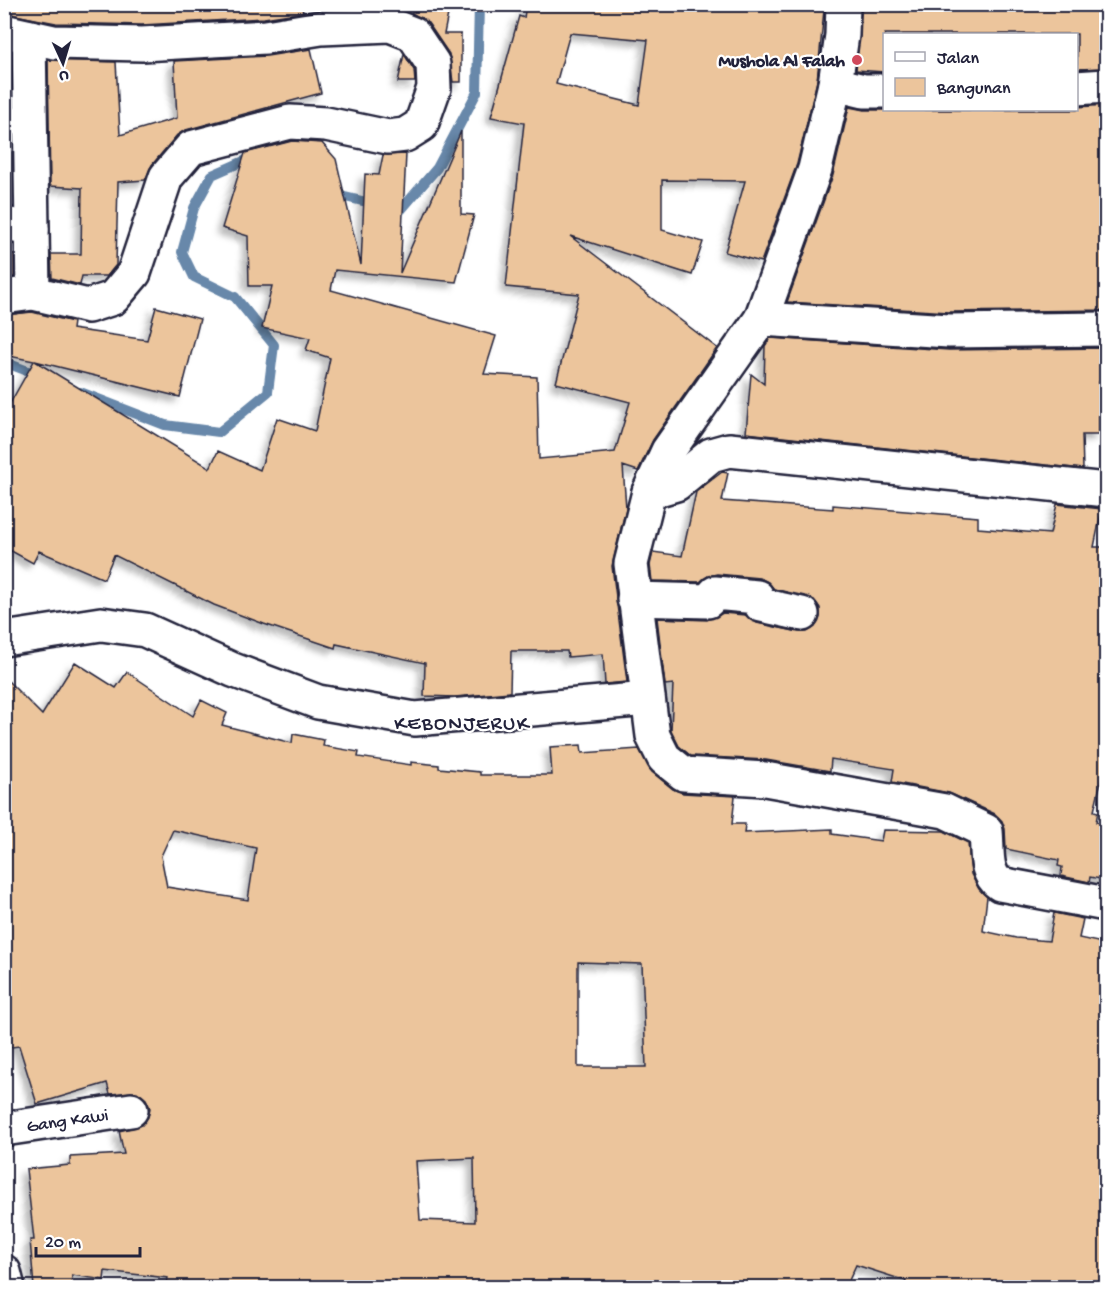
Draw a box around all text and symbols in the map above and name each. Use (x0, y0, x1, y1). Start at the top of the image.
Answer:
north arrow (33, 33, 93, 93)
legend (883, 33, 1078, 111)
text: Jalan (937, 49, 979, 70)
place label: Mushola Al Falah (719, 52, 845, 73)
marker: Mushola Al Falah (850, 53, 864, 67)
text: U (58, 65, 69, 84)
text: Bangunan (936, 79, 1011, 100)
district label: KEBONJERUK (394, 713, 531, 738)
street label: Gang Kawi (25, 1106, 110, 1138)
scale bar (36, 1220, 140, 1258)
text: 20 m (45, 1233, 81, 1254)

